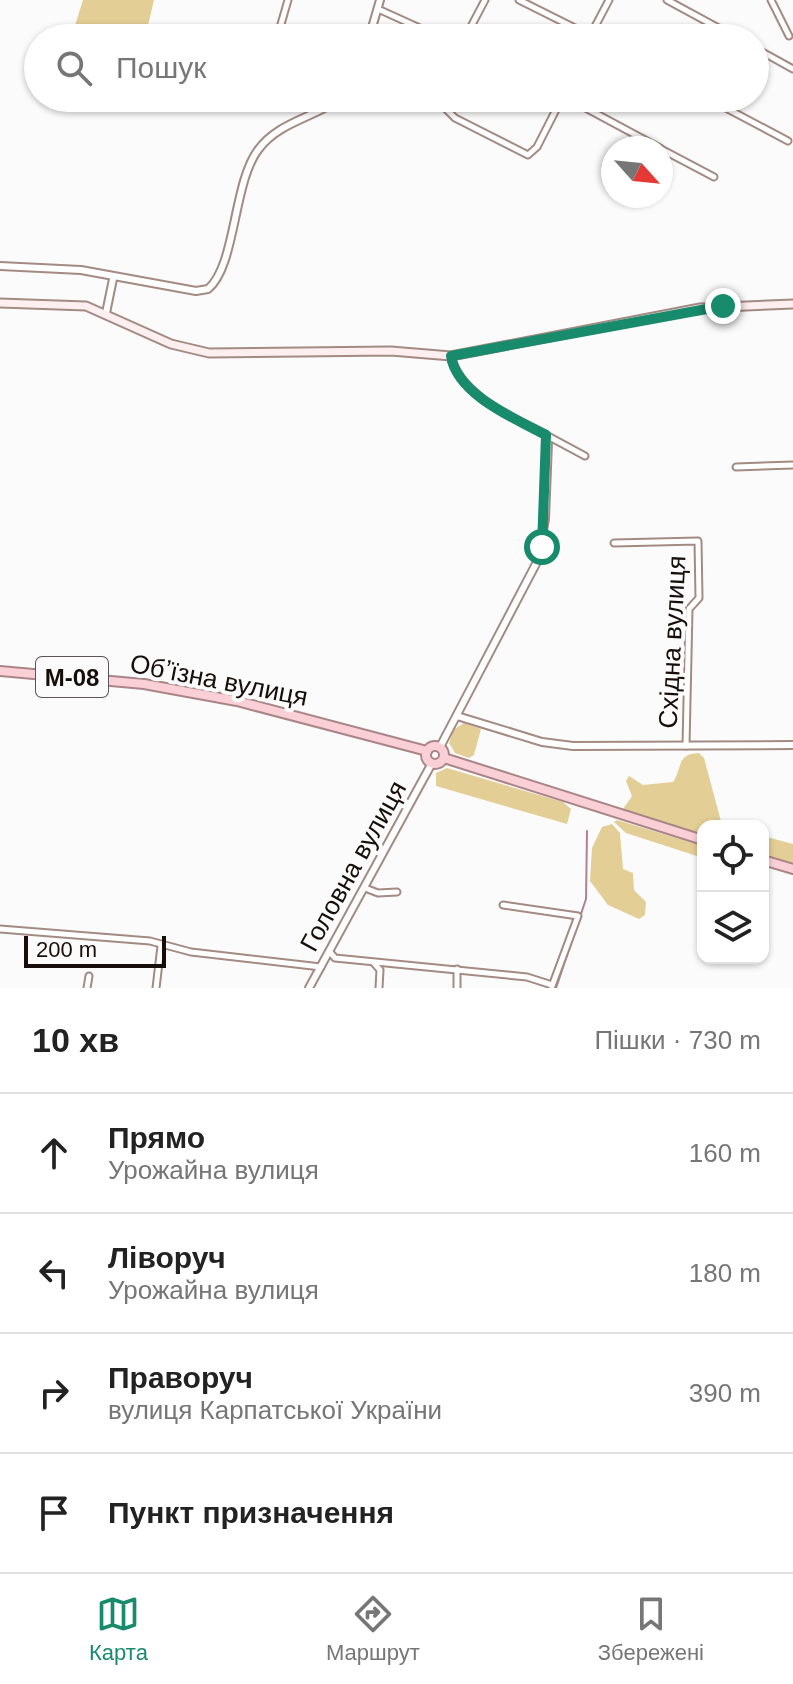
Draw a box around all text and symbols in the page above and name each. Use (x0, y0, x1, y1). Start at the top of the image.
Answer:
search box (24, 24, 769, 112)
icon: search (52, 46, 96, 90)
text: Пошук (116, 51, 206, 84)
north arrow (601, 136, 673, 208)
route end (705, 288, 741, 324)
route start (524, 529, 560, 565)
street label: Східна вулиця (652, 555, 692, 729)
street label: Обʼїзна вулиця (128, 648, 310, 712)
road number: М-08 (36, 657, 108, 697)
street label: Головна вулиця (294, 775, 412, 957)
map controls (697, 820, 769, 964)
button: locate (697, 820, 769, 892)
button: layers (697, 892, 769, 964)
scale bar (24, 932, 166, 968)
text: 200 m (36, 937, 97, 962)
text: 10 хв (32, 1021, 119, 1059)
text: Пішки · 730 m (594, 1025, 761, 1055)
text: Прямо (108, 1121, 205, 1154)
icon: ahead (32, 1131, 76, 1175)
text: 160 m (689, 1138, 761, 1168)
text: Урожайна вулиця (108, 1155, 319, 1185)
text: Ліворуч (108, 1241, 226, 1274)
icon: left (32, 1251, 76, 1295)
text: 180 m (689, 1258, 761, 1288)
text: Урожайна вулиця (108, 1275, 319, 1305)
text: Праворуч (108, 1361, 253, 1394)
icon: right (32, 1371, 76, 1415)
text: 390 m (689, 1378, 761, 1408)
text: вулиця Карпатської України (108, 1395, 442, 1425)
icon: arrive (32, 1491, 76, 1535)
text: Пункт призначення (108, 1496, 394, 1529)
tab: Карта (89, 1592, 148, 1666)
tab: Маршрут (326, 1592, 420, 1666)
tab: Збережені (598, 1592, 704, 1666)

